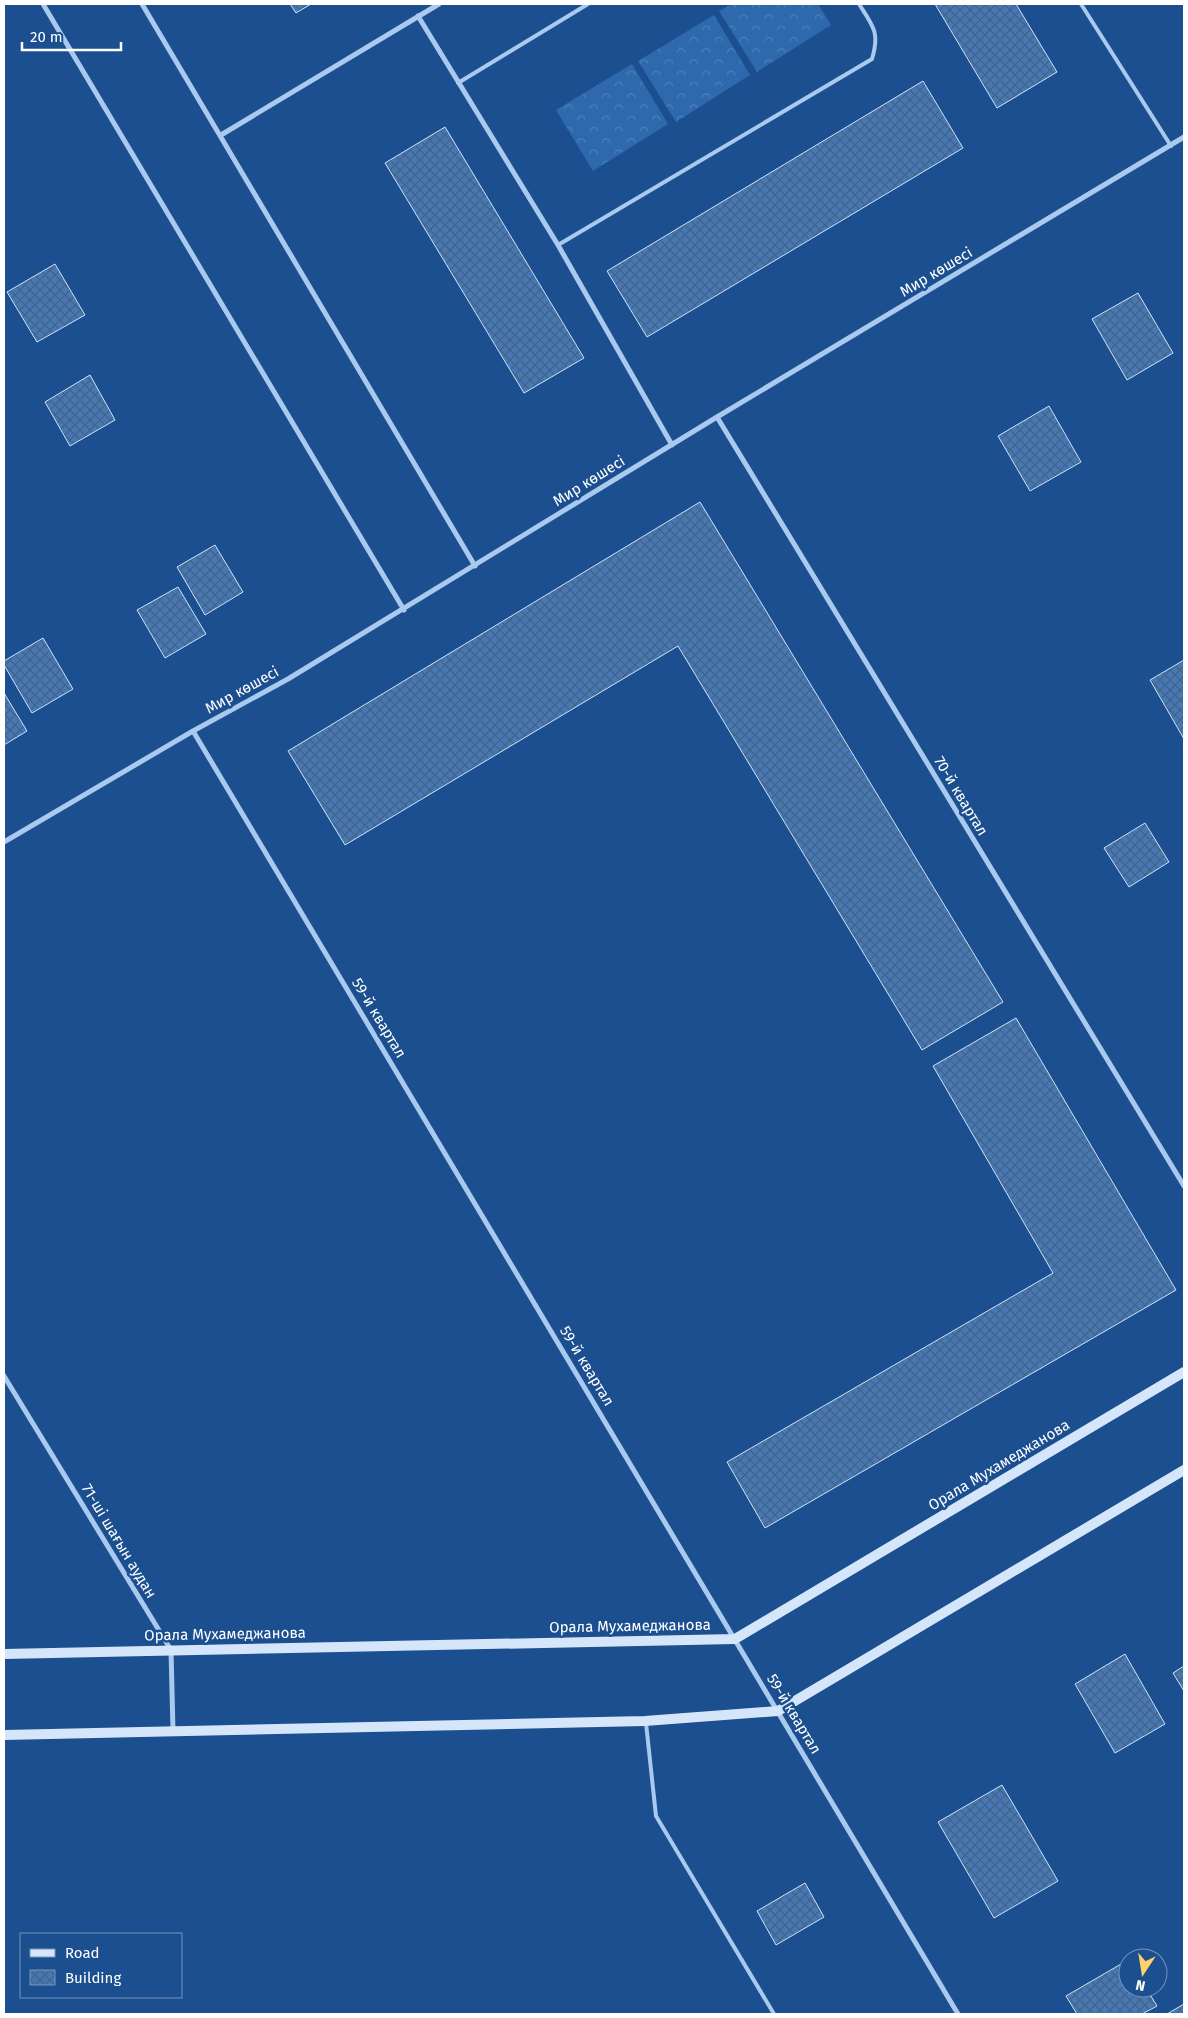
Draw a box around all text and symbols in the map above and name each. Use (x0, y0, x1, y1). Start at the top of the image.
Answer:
scale bar (22, 20, 121, 52)
text: 20 m (30, 28, 63, 46)
street label: Мир көшесі (896, 243, 976, 301)
street label: Мир көшесі (550, 452, 628, 510)
street label: Мир көшесі (202, 662, 282, 718)
street label: 70-й квартал (930, 753, 992, 839)
street label: 59-й квартал (348, 975, 410, 1061)
street label: 59-й квартал (556, 1323, 618, 1409)
street label: Орала Мухамеджанова (925, 1416, 1073, 1514)
street label: 71-ші шағын аудан (78, 1481, 160, 1601)
street label: Орала Мухамеджанова (549, 1616, 711, 1636)
street label: Орала Мухамеджанова (144, 1624, 306, 1644)
street label: 59-й квартал (763, 1671, 825, 1757)
legend (20, 1933, 182, 1998)
text: Road (65, 1944, 100, 1962)
north arrow (1118, 1948, 1168, 1998)
text: Building (65, 1969, 121, 1987)
text: N (1134, 1976, 1147, 1995)

